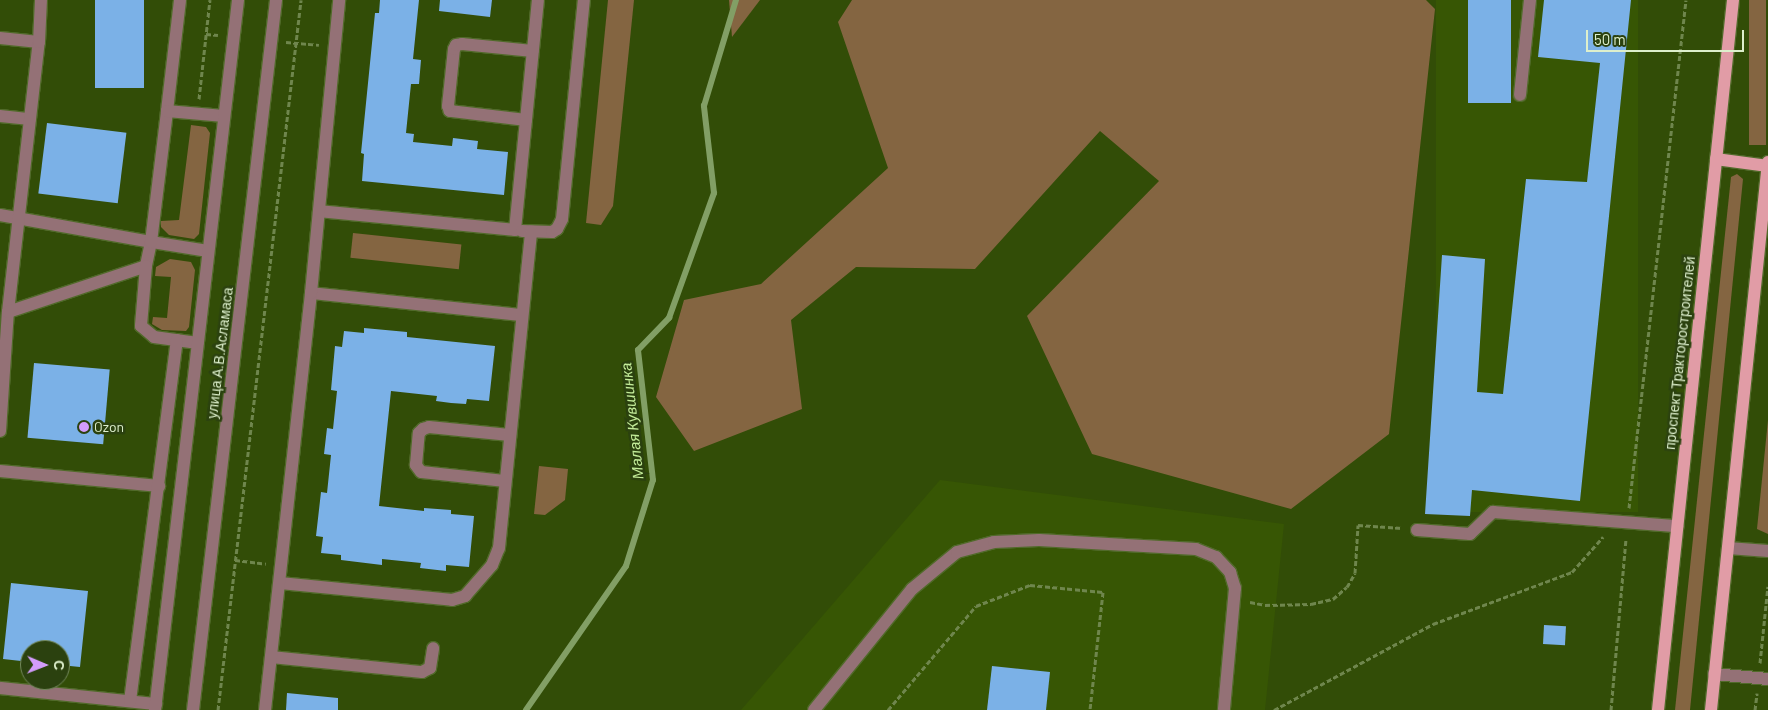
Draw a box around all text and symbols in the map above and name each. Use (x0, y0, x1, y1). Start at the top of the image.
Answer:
scale bar (1588, 20, 1746, 52)
text: 50 m (1594, 30, 1626, 48)
street label: проспект Тракторостроителей (1661, 255, 1699, 451)
street label: улица А.В.Асламаса (204, 286, 236, 420)
water label: Малая Кувшинка (617, 362, 647, 480)
place label: Ozon (94, 419, 124, 435)
marker: Ozon (78, 421, 90, 433)
north arrow (20, 640, 70, 690)
text: С (51, 660, 68, 670)

